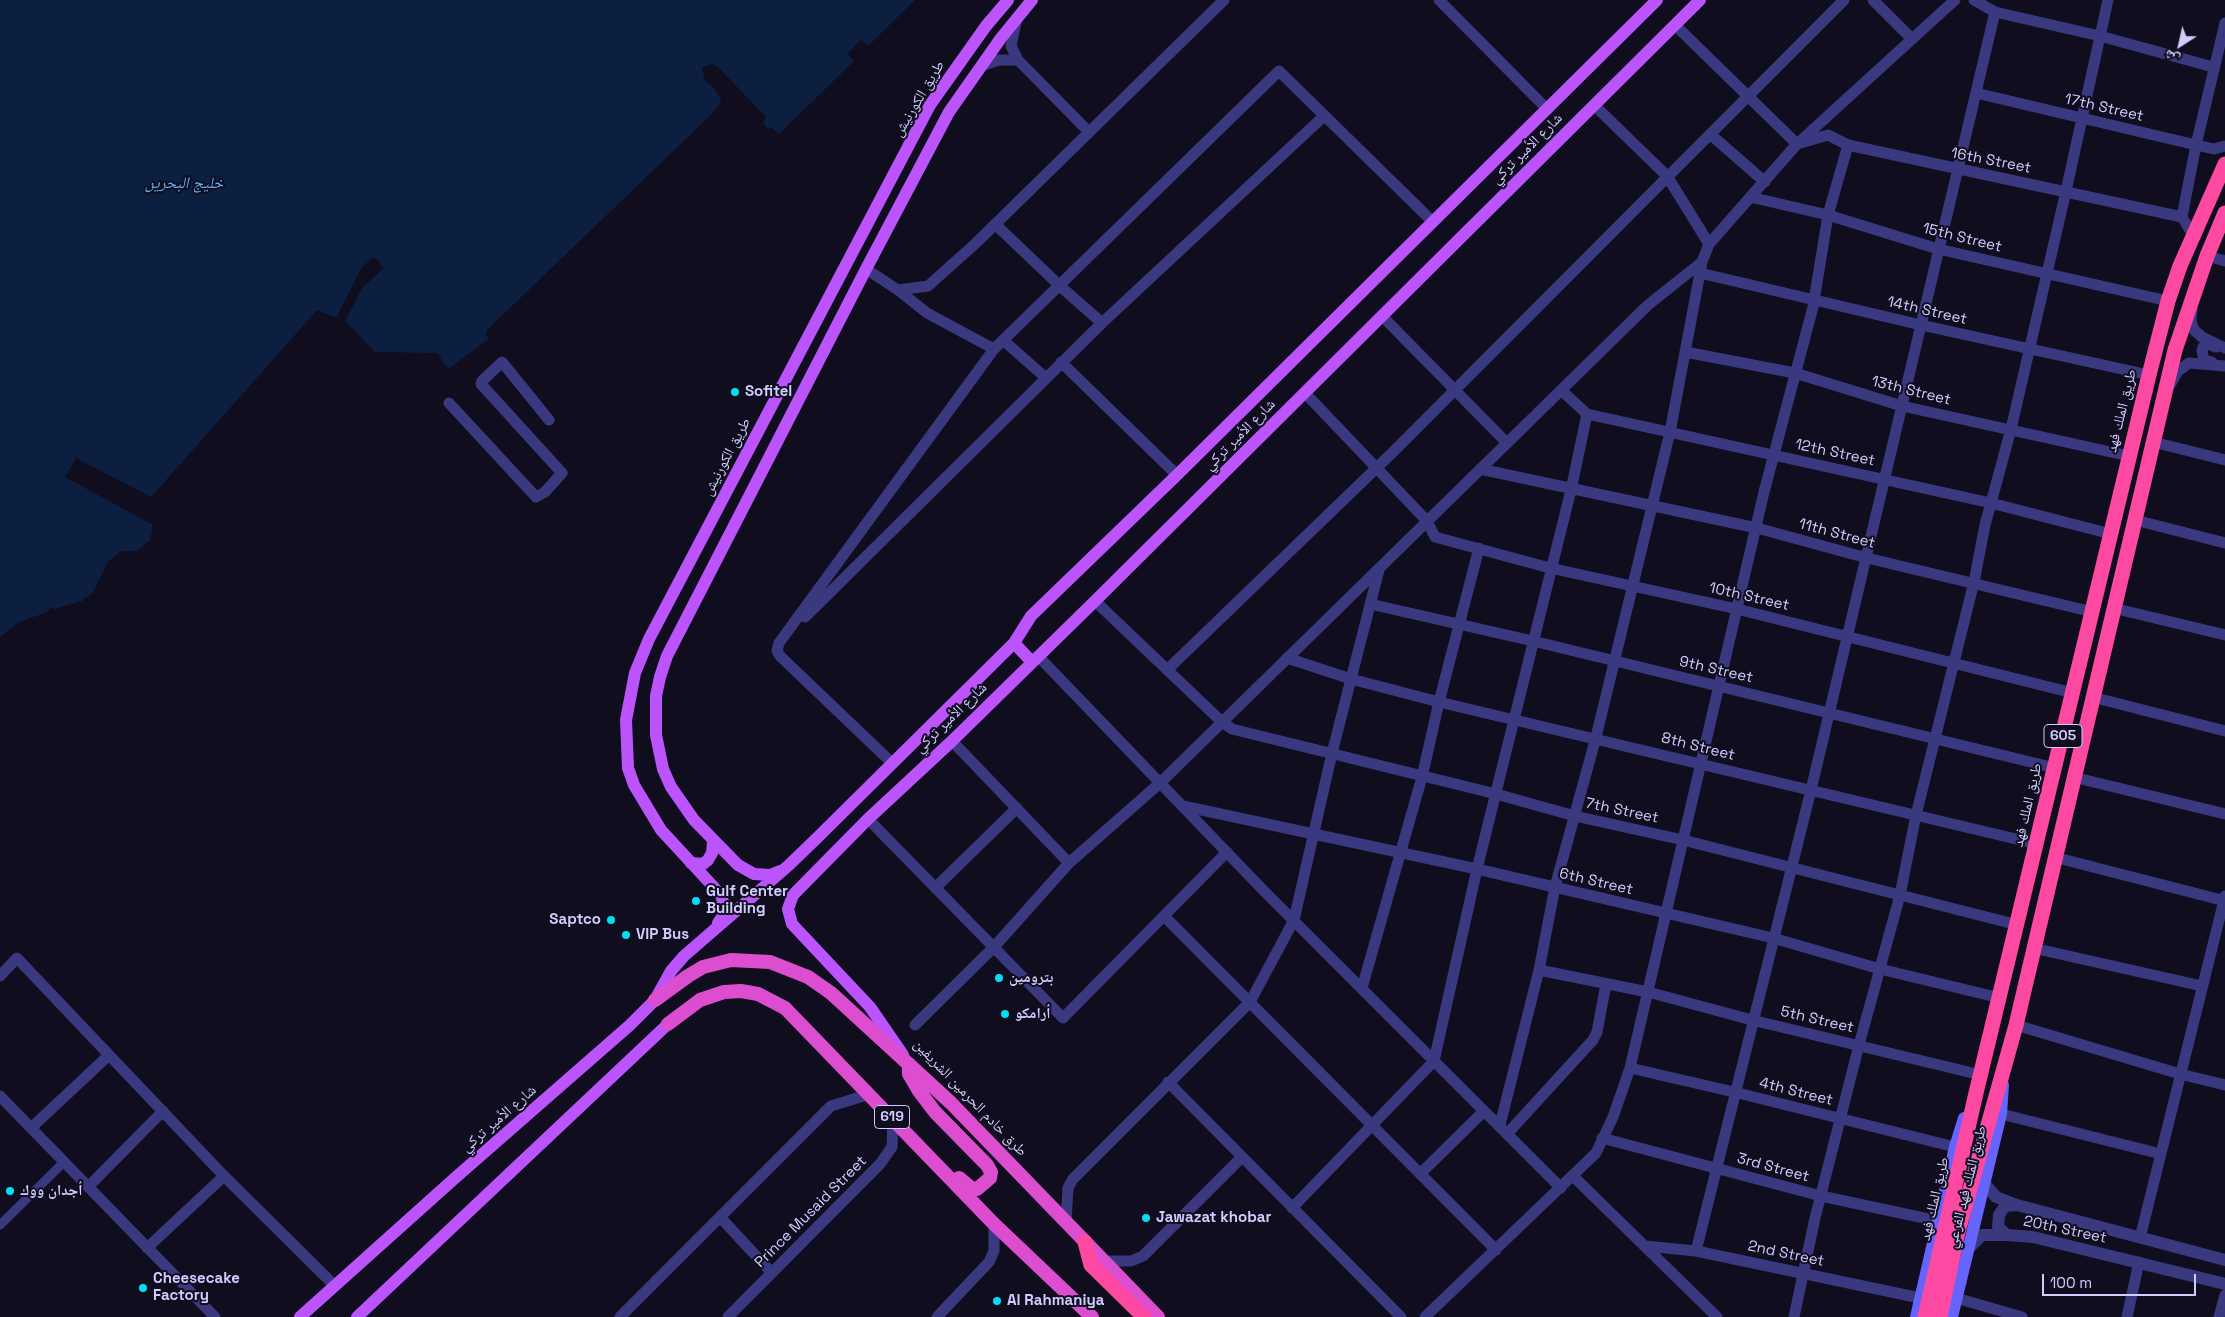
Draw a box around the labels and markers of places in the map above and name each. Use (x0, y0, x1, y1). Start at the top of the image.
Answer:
place label: Sofitel (745, 383, 792, 401)
marker: Sofitel (729, 386, 741, 398)
place label: Gulf Center Building (706, 883, 788, 918)
marker: Gulf Center Building (690, 895, 702, 907)
place label: Saptco (549, 911, 601, 929)
marker: Saptco (605, 914, 617, 926)
place label: VIP Bus (636, 926, 689, 944)
marker: VIP Bus (620, 929, 632, 941)
place label: بترومين (1009, 969, 1053, 987)
marker: بترومين (993, 972, 1005, 984)
place label: أرامكو (1015, 1005, 1051, 1023)
marker: أرامكو (999, 1008, 1011, 1020)
place label: أجدان ووك (20, 1182, 83, 1200)
marker: أجدان ووك (4, 1185, 16, 1197)
place label: Jawazat khobar (1156, 1209, 1271, 1227)
marker: Jawazat khobar (1140, 1212, 1152, 1224)
place label: Cheesecake Factory (153, 1270, 240, 1305)
marker: Cheesecake Factory (137, 1282, 149, 1294)
place label: Al Rahmaniya (1007, 1292, 1104, 1310)
marker: Al Rahmaniya (991, 1295, 1003, 1307)

